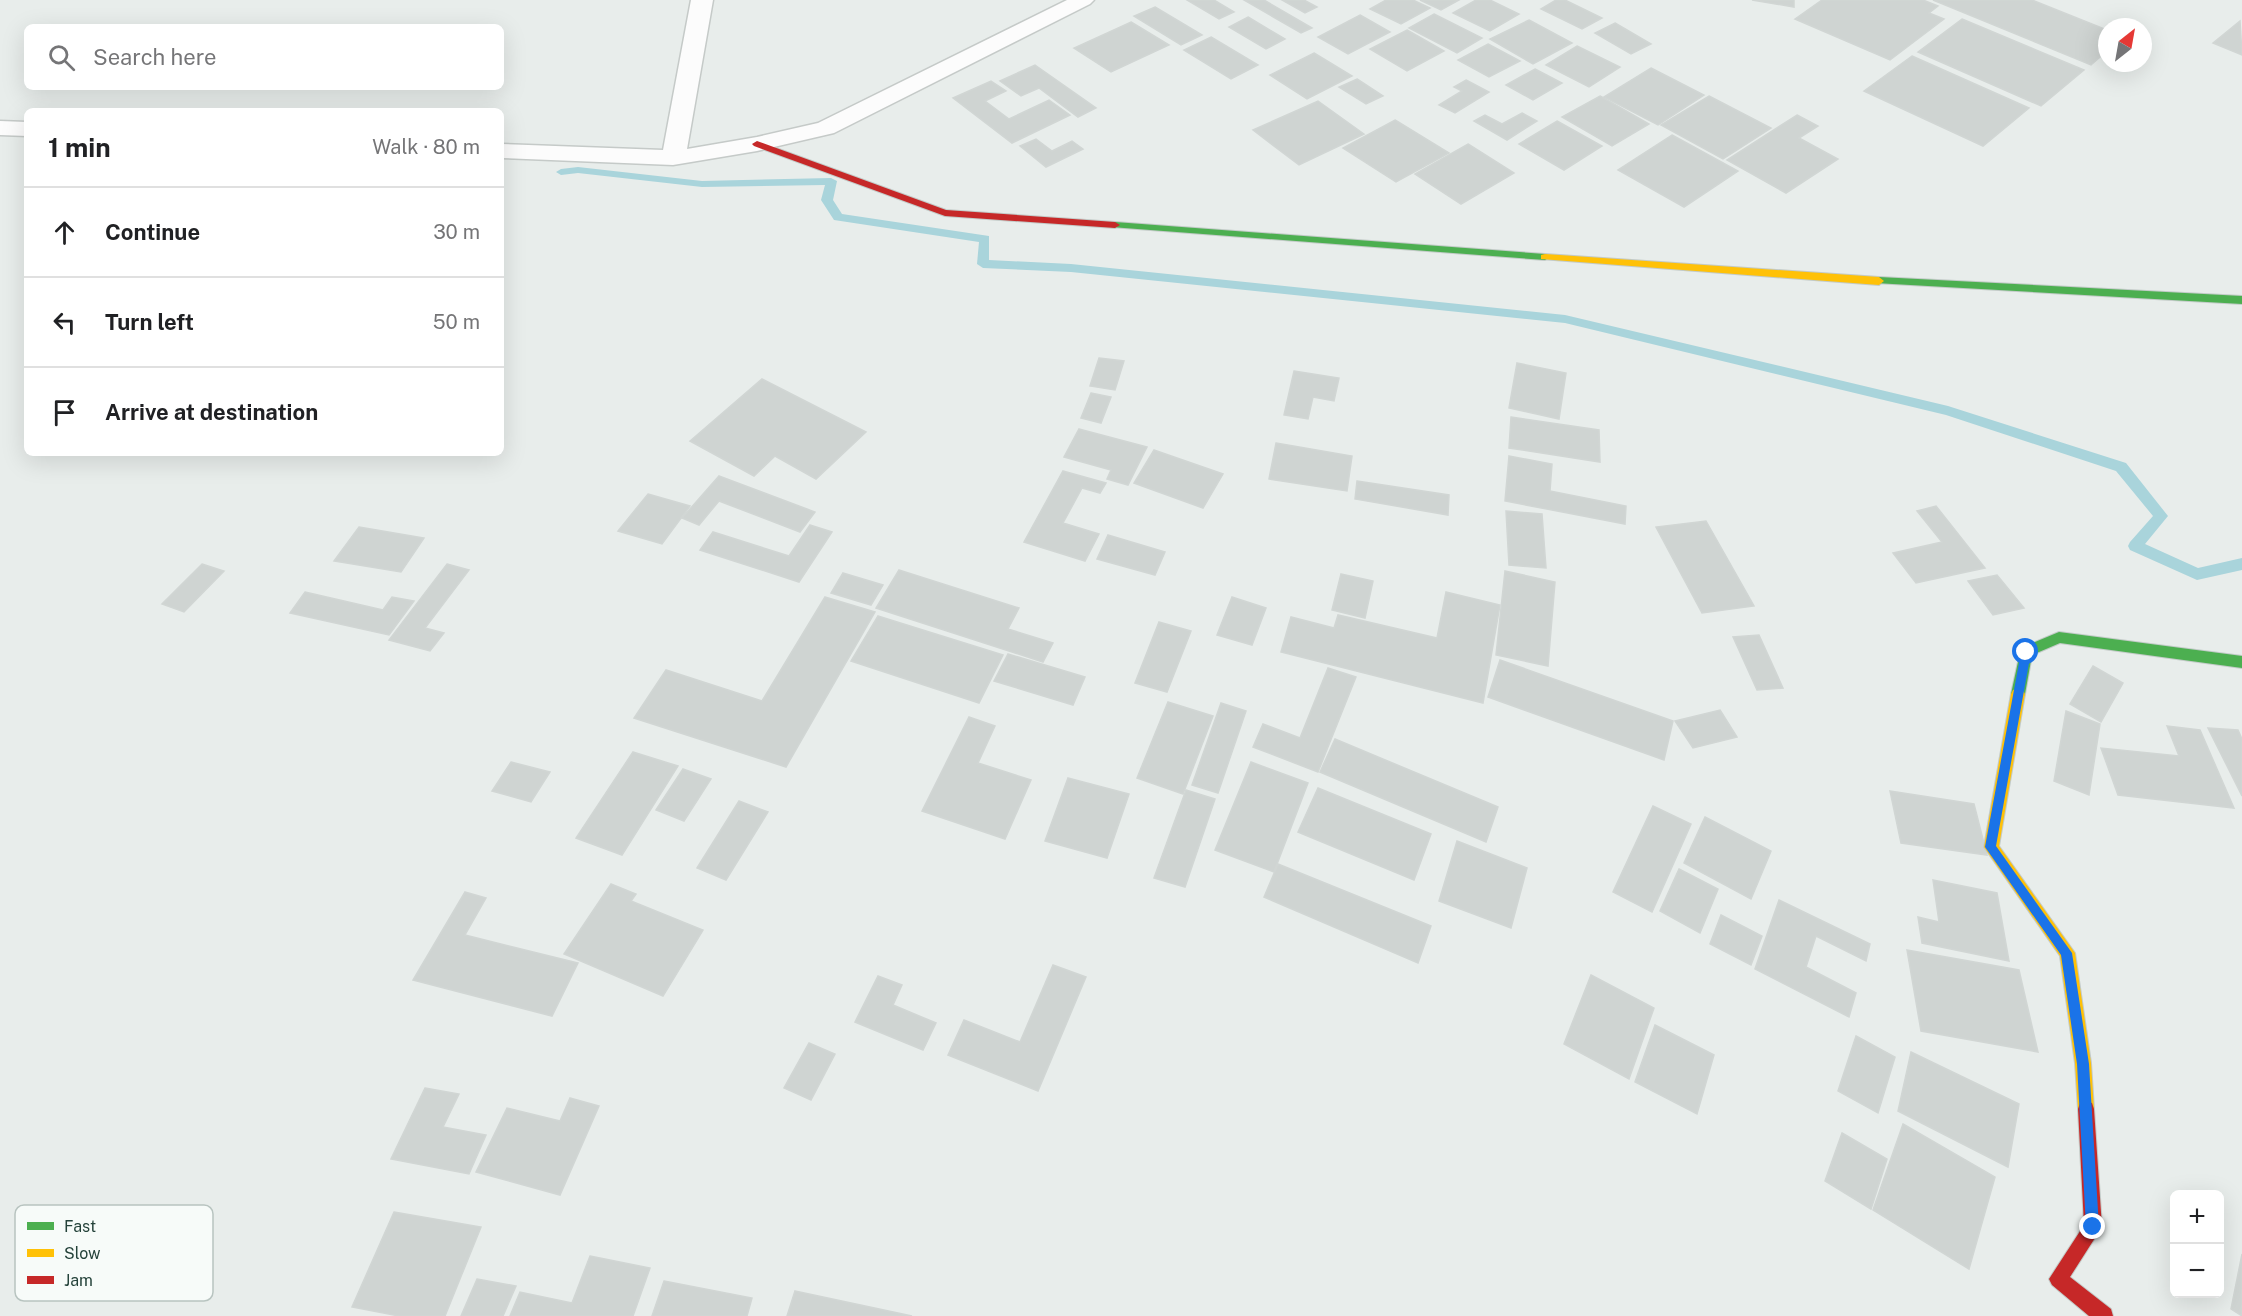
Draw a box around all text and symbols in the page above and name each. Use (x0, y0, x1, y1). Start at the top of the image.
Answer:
north arrow (2098, 18, 2152, 72)
search box (24, 24, 504, 90)
icon: search (45, 41, 78, 74)
text: Search here (93, 44, 217, 70)
text: 1 min (48, 132, 111, 163)
text: Walk · 80 m (372, 135, 480, 159)
icon: ahead (48, 216, 81, 249)
text: Continue (105, 219, 200, 245)
text: 30 m (433, 220, 480, 244)
icon: left (48, 306, 81, 339)
text: Turn left (105, 309, 194, 335)
text: 50 m (433, 310, 480, 334)
icon: arrive (48, 396, 81, 429)
text: Arrive at destination (105, 399, 318, 425)
route start (2012, 638, 2038, 664)
map controls (2170, 1190, 2224, 1298)
button: + (2170, 1190, 2224, 1244)
legend (15, 1205, 213, 1301)
route end (2079, 1213, 2105, 1239)
text: Fast (64, 1217, 96, 1236)
text: Slow (64, 1244, 101, 1263)
button: − (2170, 1244, 2224, 1298)
text: Jam (64, 1271, 93, 1290)

